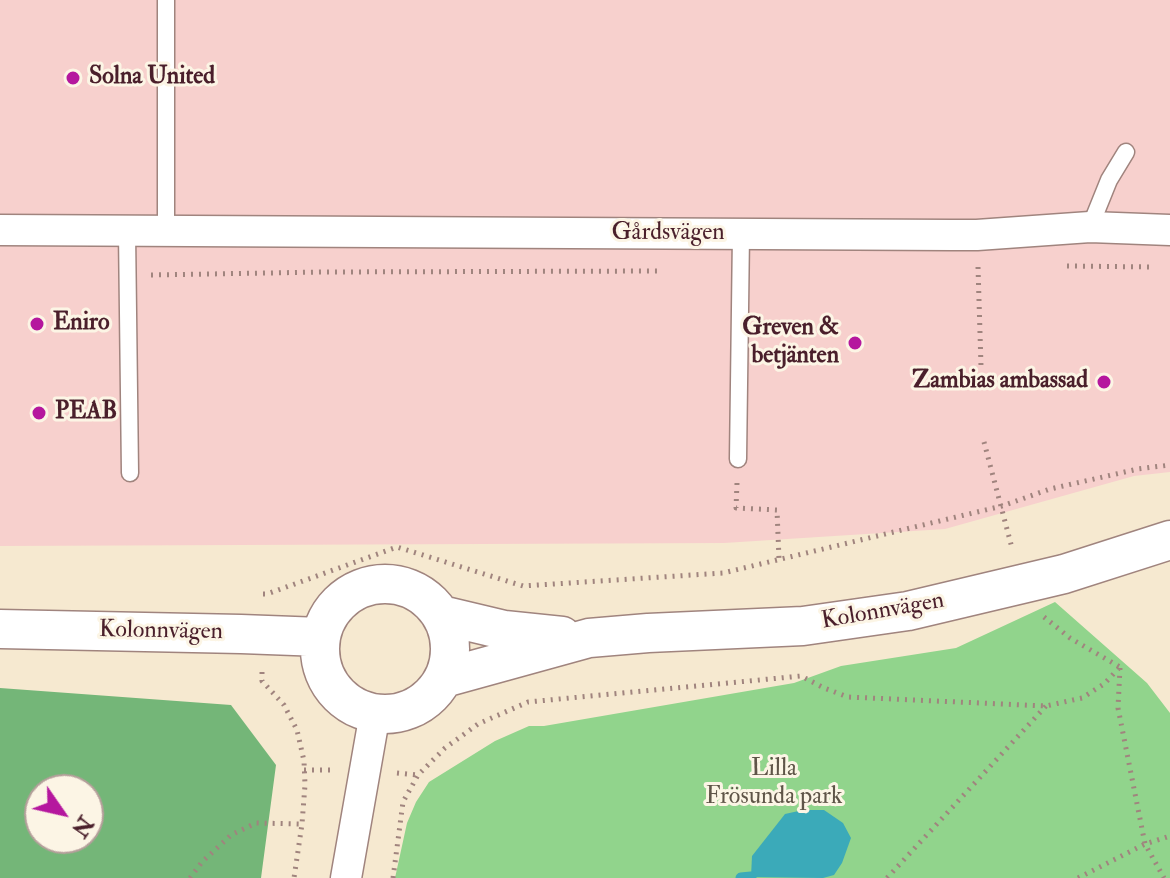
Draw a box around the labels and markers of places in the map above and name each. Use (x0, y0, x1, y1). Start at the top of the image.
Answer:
place label: Solna United (89, 64, 215, 92)
marker: Solna United (64, 69, 82, 87)
place label: Eniro (53, 310, 109, 338)
marker: Eniro (28, 315, 46, 333)
place label: Greven & betjänten (742, 315, 839, 371)
marker: Greven & betjänten (846, 334, 864, 352)
place label: Zambias ambassad (912, 368, 1088, 396)
marker: Zambias ambassad (1095, 373, 1113, 391)
place label: PEAB (55, 399, 117, 427)
marker: PEAB (30, 404, 48, 422)

